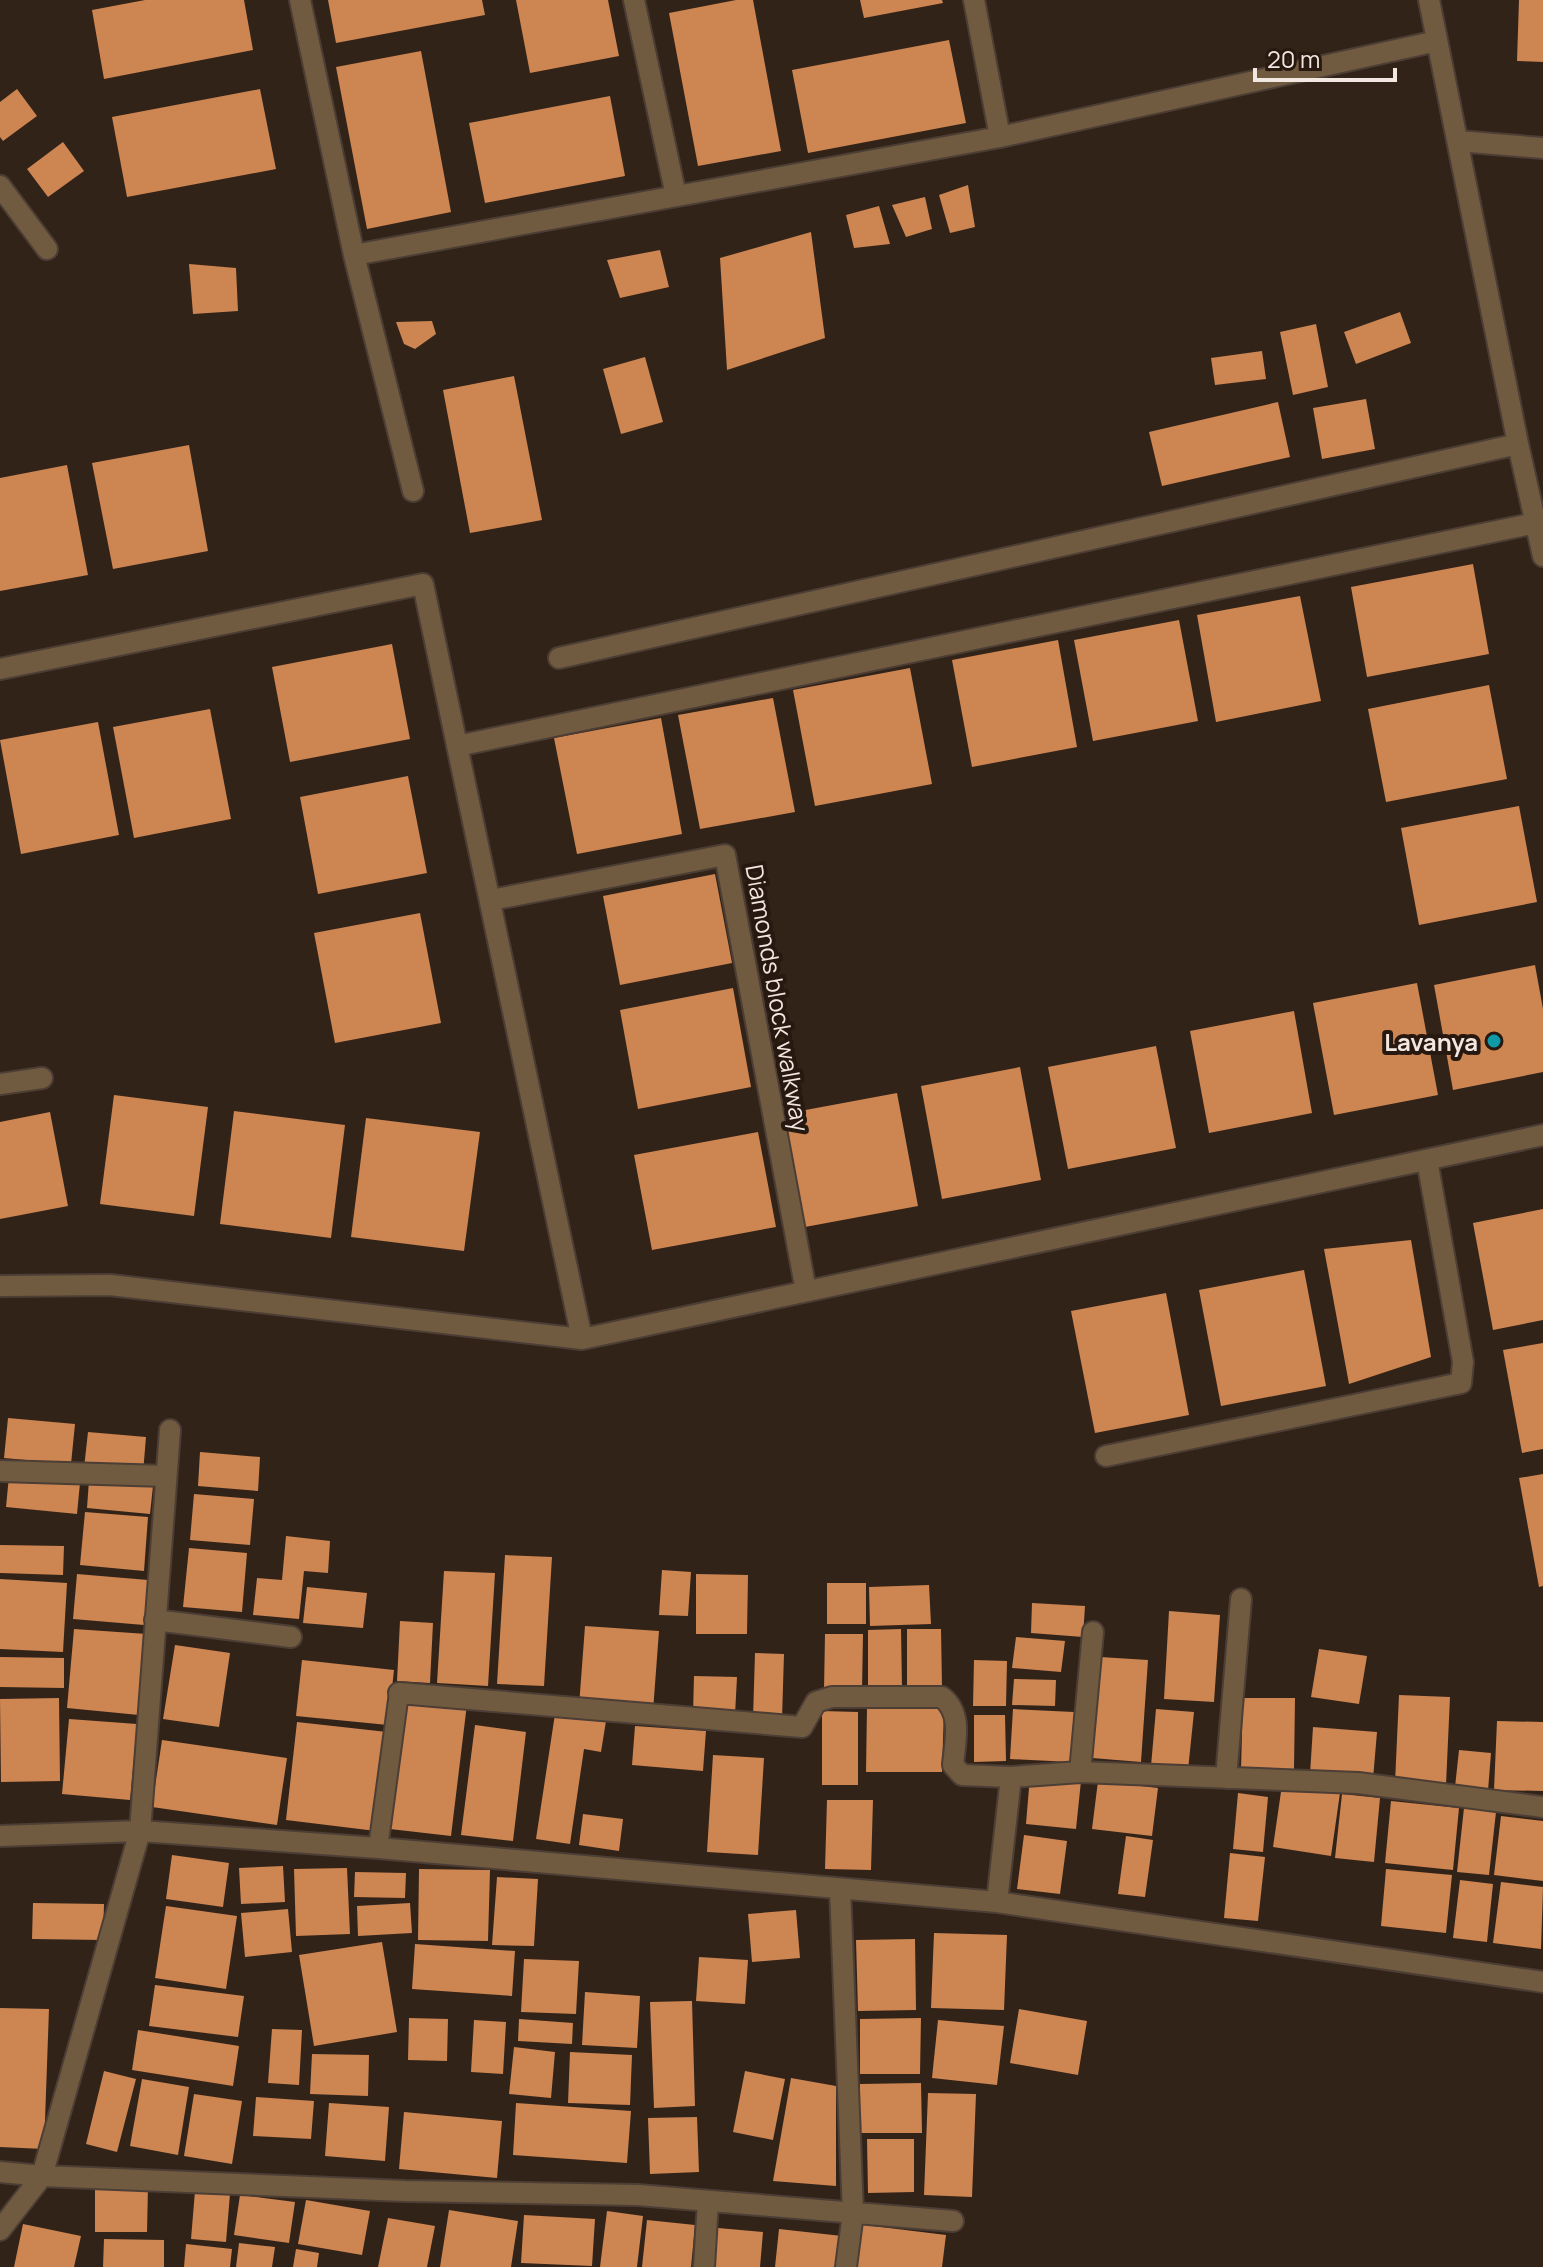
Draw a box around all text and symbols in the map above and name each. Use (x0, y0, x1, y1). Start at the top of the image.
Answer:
scale bar (1255, 32, 1395, 82)
text: 20 m (1267, 42, 1320, 75)
street label: Diamonds block walkway (738, 862, 818, 1135)
place label: Lavanya (1384, 1025, 1478, 1058)
marker: Lavanya (1485, 1032, 1503, 1050)

